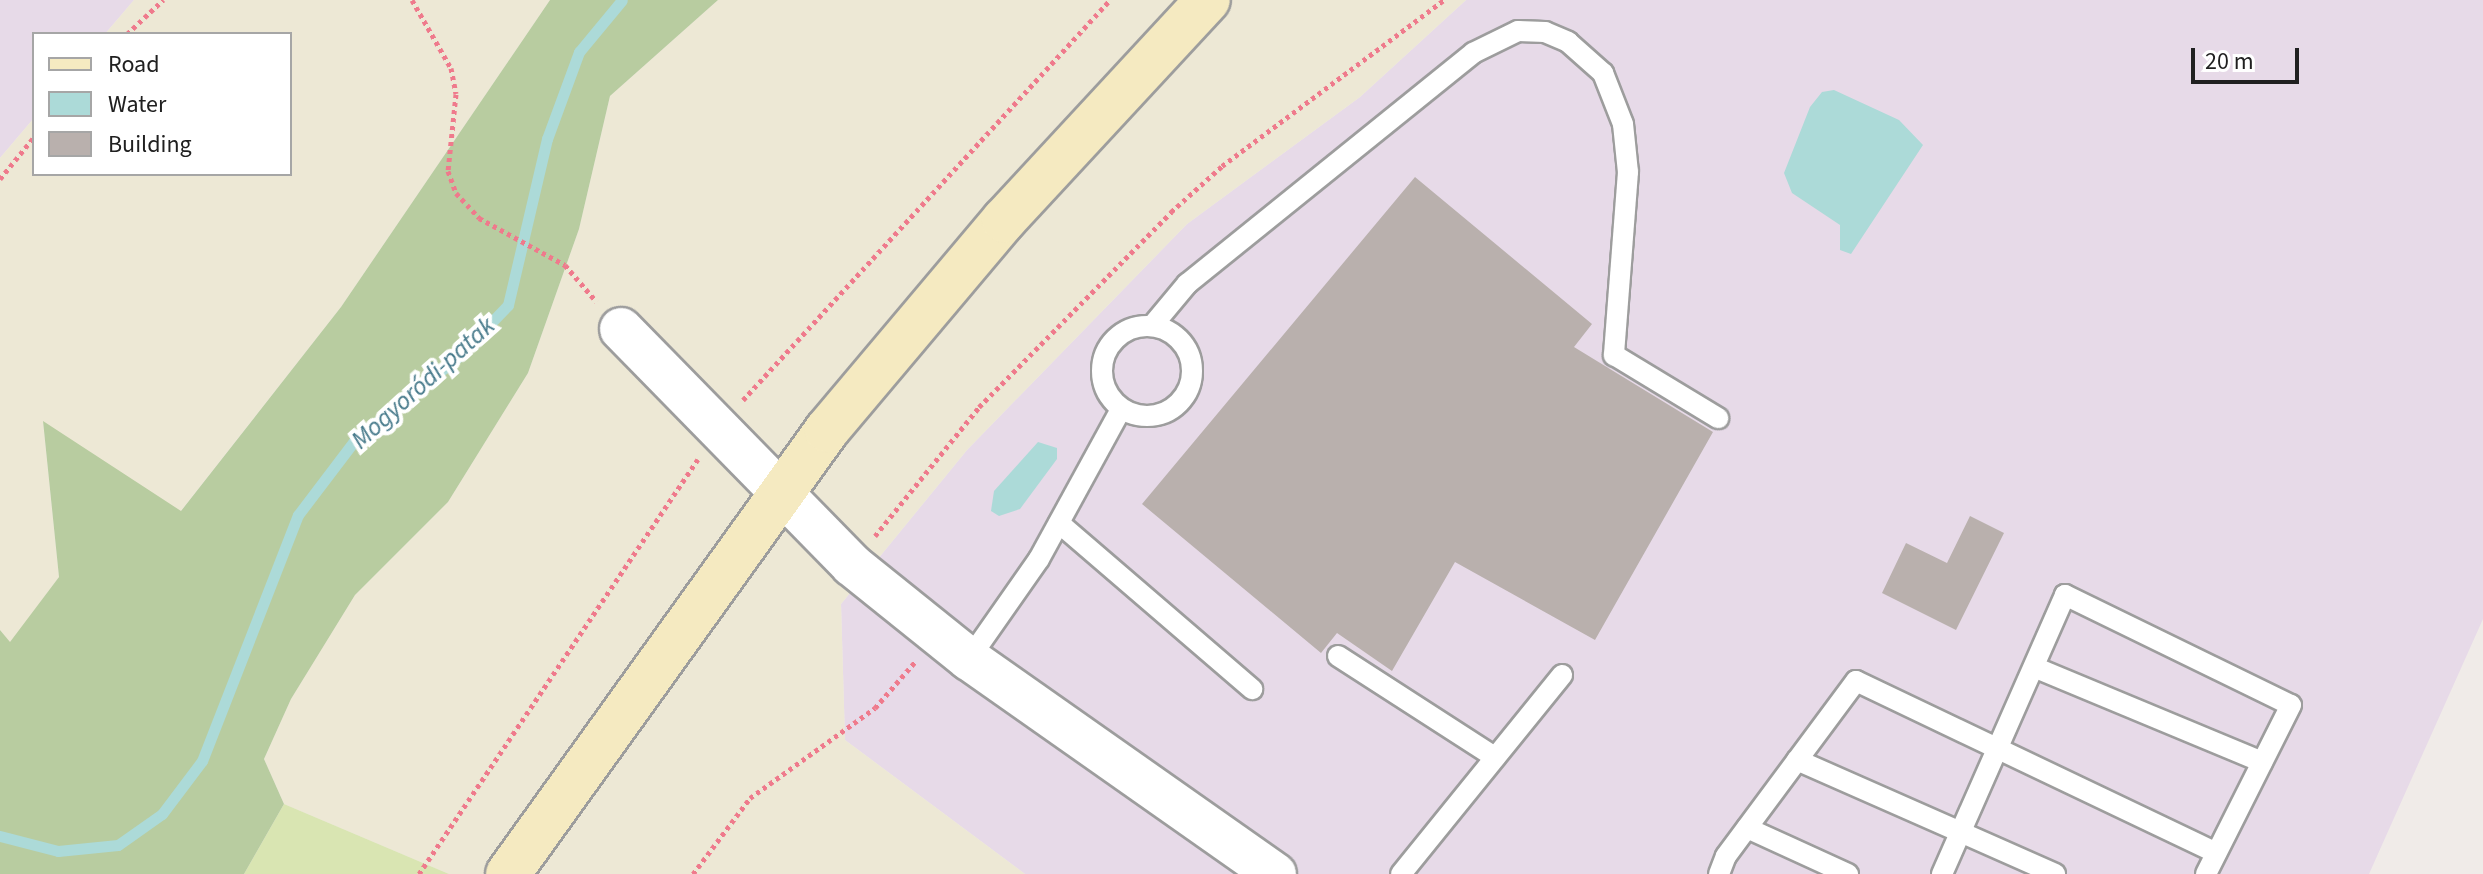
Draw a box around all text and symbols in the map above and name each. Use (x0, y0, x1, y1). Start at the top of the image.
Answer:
legend (32, 32, 292, 176)
scale bar (2195, 32, 2303, 82)
text: 20 m (2205, 44, 2254, 79)
text: Road (108, 47, 160, 82)
text: Water (108, 87, 166, 122)
text: Building (108, 127, 192, 162)
water label: Mogyoródi-patak (345, 310, 501, 456)

